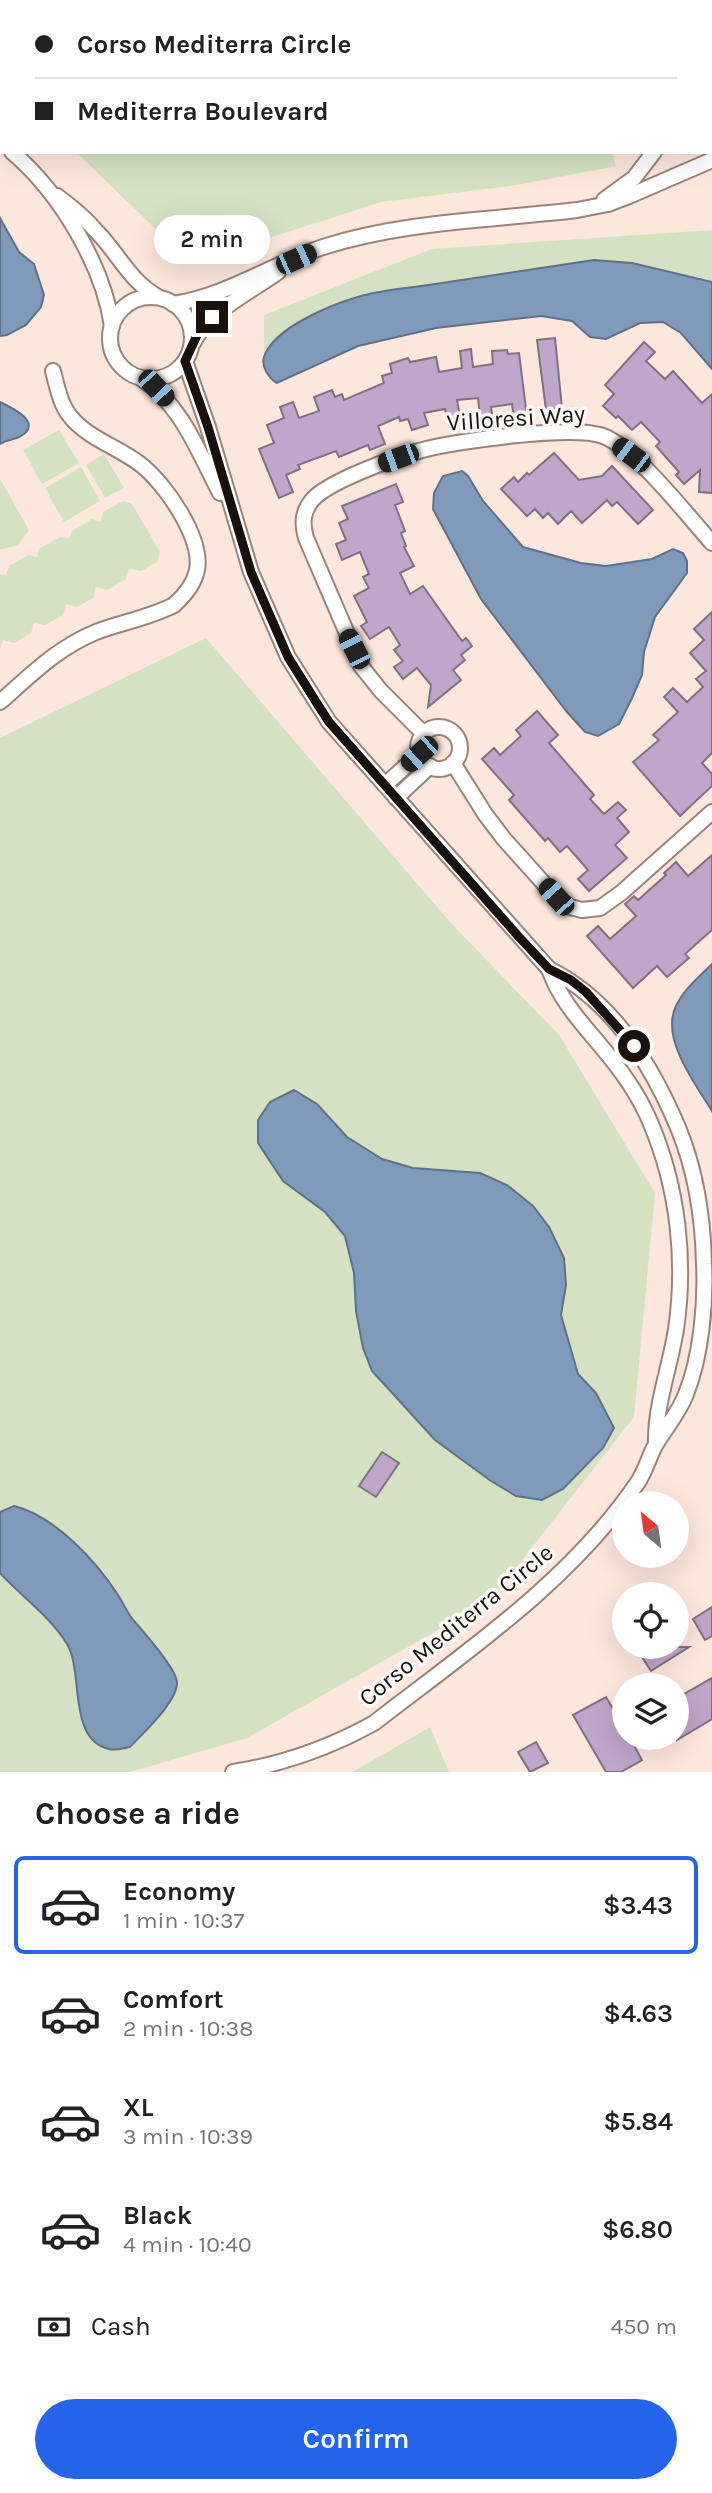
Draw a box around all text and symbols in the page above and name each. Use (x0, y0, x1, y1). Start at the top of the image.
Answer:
text: Corso Mediterra Circle (77, 29, 351, 60)
text: Mediterra Boulevard (77, 96, 329, 127)
callout: 2 min (154, 216, 270, 264)
text: 2 min (181, 226, 243, 253)
car (273, 241, 320, 277)
route end (196, 301, 228, 333)
car (134, 365, 179, 411)
street label: Villoresi Way (446, 399, 586, 437)
car (608, 434, 655, 476)
car (375, 441, 422, 475)
car (336, 626, 373, 672)
car (397, 732, 442, 776)
car (535, 874, 578, 920)
route start (618, 1030, 650, 1062)
north arrow (612, 1491, 690, 1568)
map controls (612, 1491, 689, 1750)
street label: Corso Mediterra Circle (353, 1538, 559, 1712)
button: locate (612, 1582, 689, 1659)
button: layers (612, 1673, 689, 1750)
text: Choose a ride (35, 1795, 240, 1832)
icon: car (39, 1874, 102, 1937)
text: Economy (123, 1876, 235, 1907)
text: $3.43 (603, 1890, 673, 1921)
text: 1 min · 10:37 (123, 1907, 244, 1934)
icon: car (39, 1982, 102, 2045)
text: Comfort (123, 1984, 224, 2015)
text: $4.63 (603, 1998, 673, 2029)
text: 2 min · 10:38 (123, 2015, 253, 2042)
icon: car (39, 2090, 102, 2153)
text: XL (123, 2092, 154, 2123)
text: $5.84 (603, 2106, 673, 2137)
text: 3 min · 10:39 (123, 2123, 253, 2150)
icon: car (39, 2198, 102, 2261)
text: Black (123, 2200, 192, 2231)
text: $6.80 (602, 2214, 673, 2245)
text: 4 min · 10:40 (123, 2231, 252, 2258)
icon: cash (35, 2308, 73, 2346)
text: Cash (91, 2311, 151, 2342)
text: 450 m (611, 2313, 677, 2340)
button: Confirm (35, 2399, 677, 2479)

